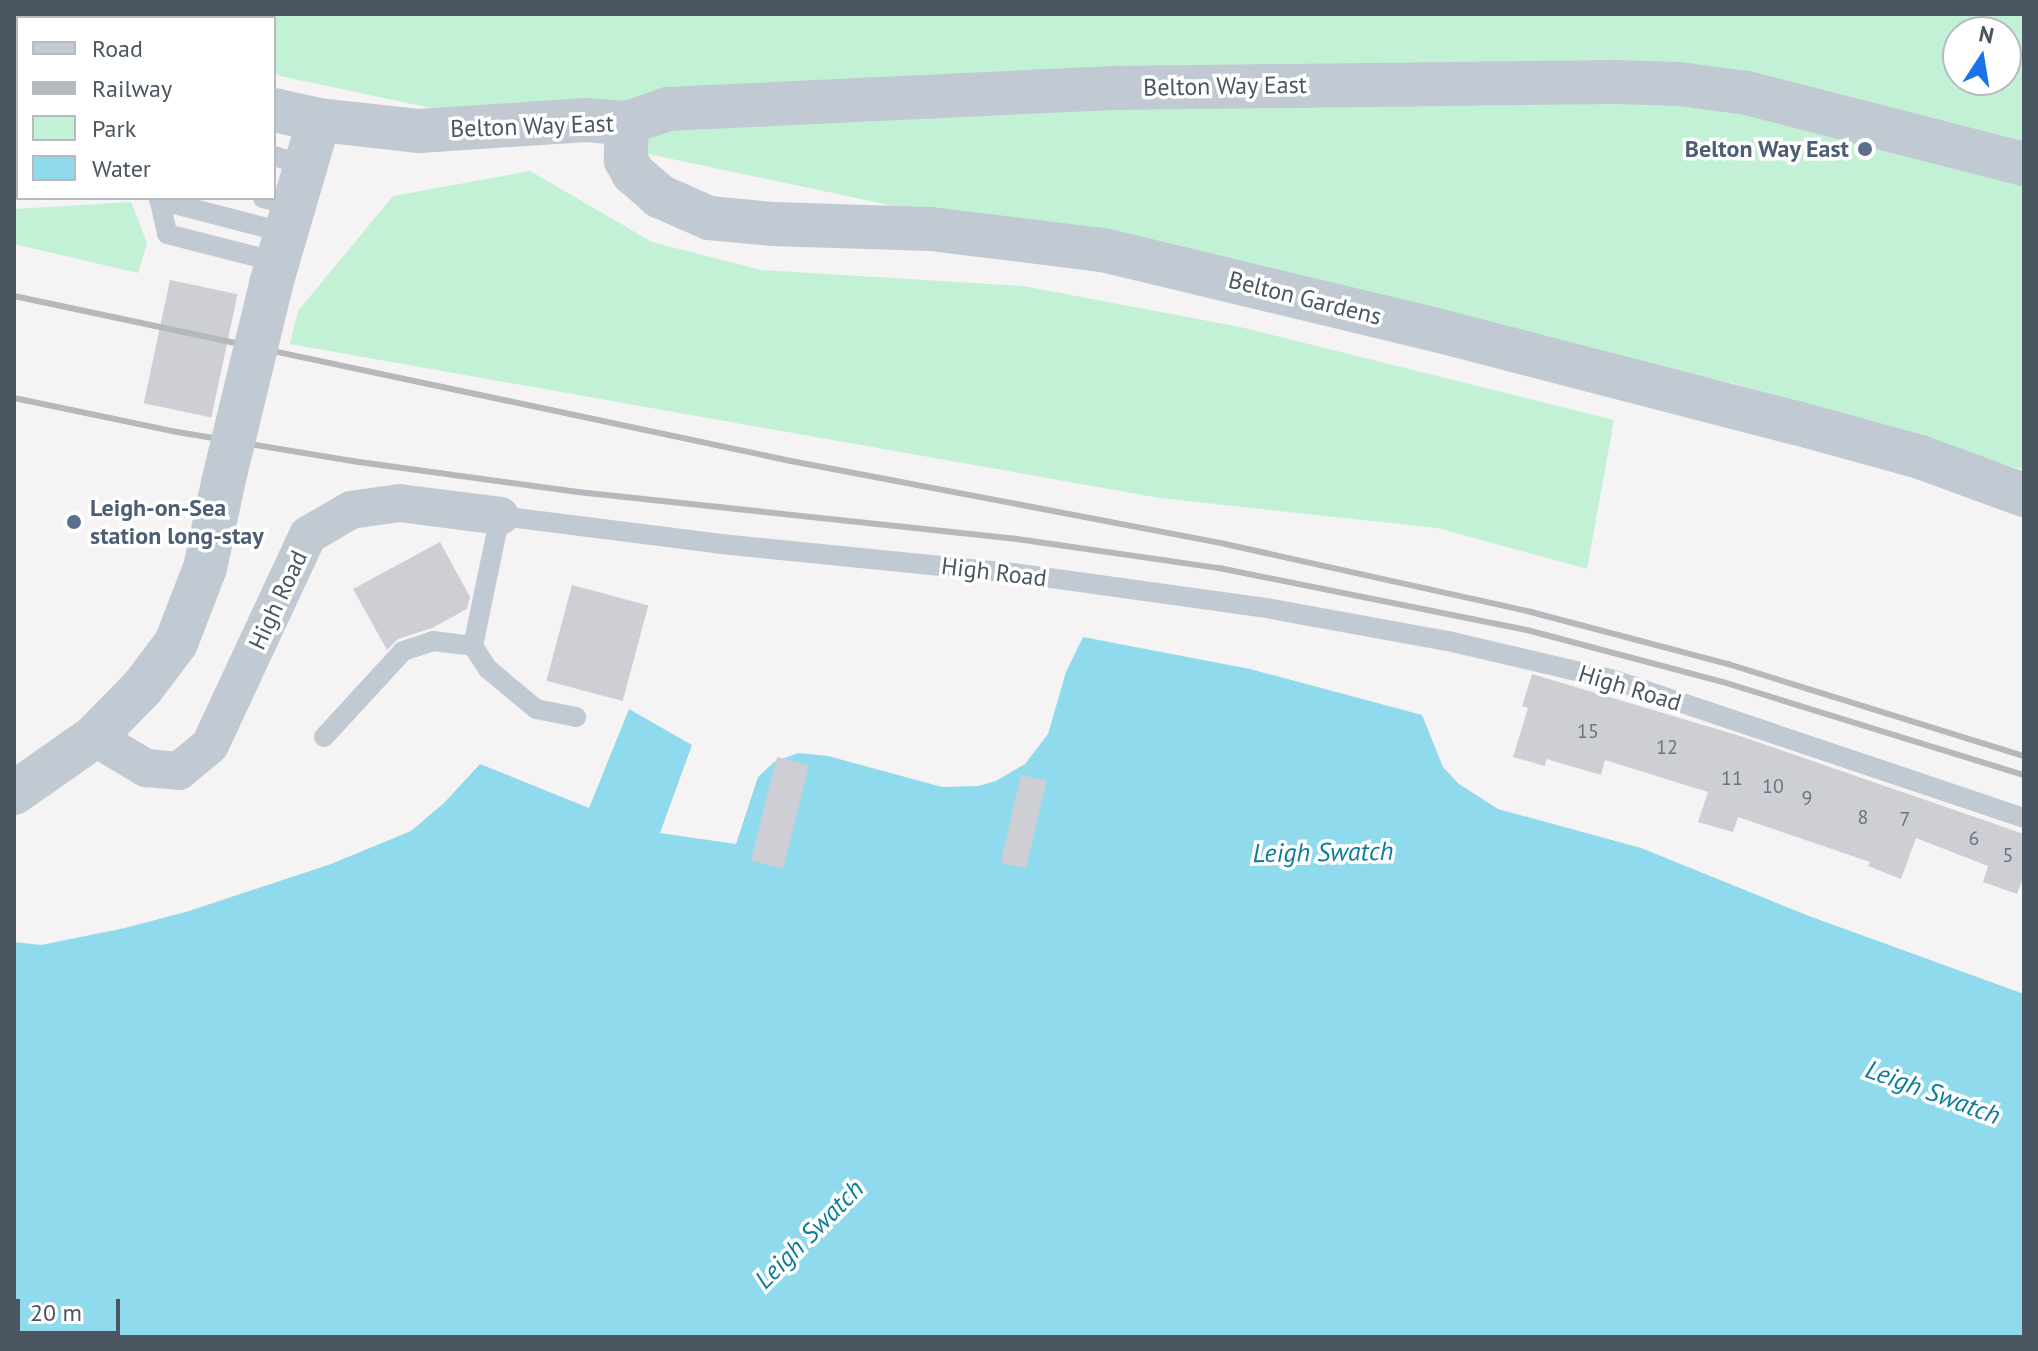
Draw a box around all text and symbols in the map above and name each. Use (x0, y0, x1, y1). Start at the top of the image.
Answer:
legend (16, 16, 276, 200)
north arrow (1942, 16, 2022, 96)
text: N (1977, 19, 1997, 50)
text: Road (92, 33, 143, 64)
street label: Belton Way East (1142, 70, 1308, 102)
text: Railway (92, 73, 172, 104)
street label: Belton Way East (449, 109, 615, 143)
text: Park (92, 113, 136, 144)
place label: Belton Way East (1683, 135, 1849, 163)
marker: Belton Way East (1856, 140, 1874, 158)
text: Water (92, 153, 151, 184)
street label: Belton Gardens (1226, 265, 1384, 331)
place label: Leigh-on-Sea station long-stay (90, 494, 264, 550)
marker: Leigh-on-Sea station long-stay (65, 513, 83, 531)
street label: High Road (243, 546, 313, 654)
street label: High Road (940, 551, 1048, 593)
street label: High Road (1575, 659, 1685, 717)
house number: 15 (1577, 719, 1599, 743)
house number: 12 (1656, 735, 1678, 759)
house number: 11 (1721, 766, 1743, 790)
house number: 10 (1762, 774, 1784, 798)
house number: 9 (1802, 786, 1812, 810)
house number: 8 (1858, 805, 1868, 829)
house number: 7 (1900, 807, 1910, 831)
house number: 6 (1969, 826, 1979, 850)
water label: Leigh Swatch (1252, 835, 1394, 869)
house number: 5 (2003, 843, 2013, 867)
water label: Leigh Swatch (1861, 1053, 2005, 1131)
water label: Leigh Swatch (748, 1173, 870, 1295)
scale bar (20, 1283, 124, 1333)
text: 20 m (30, 1297, 82, 1328)

